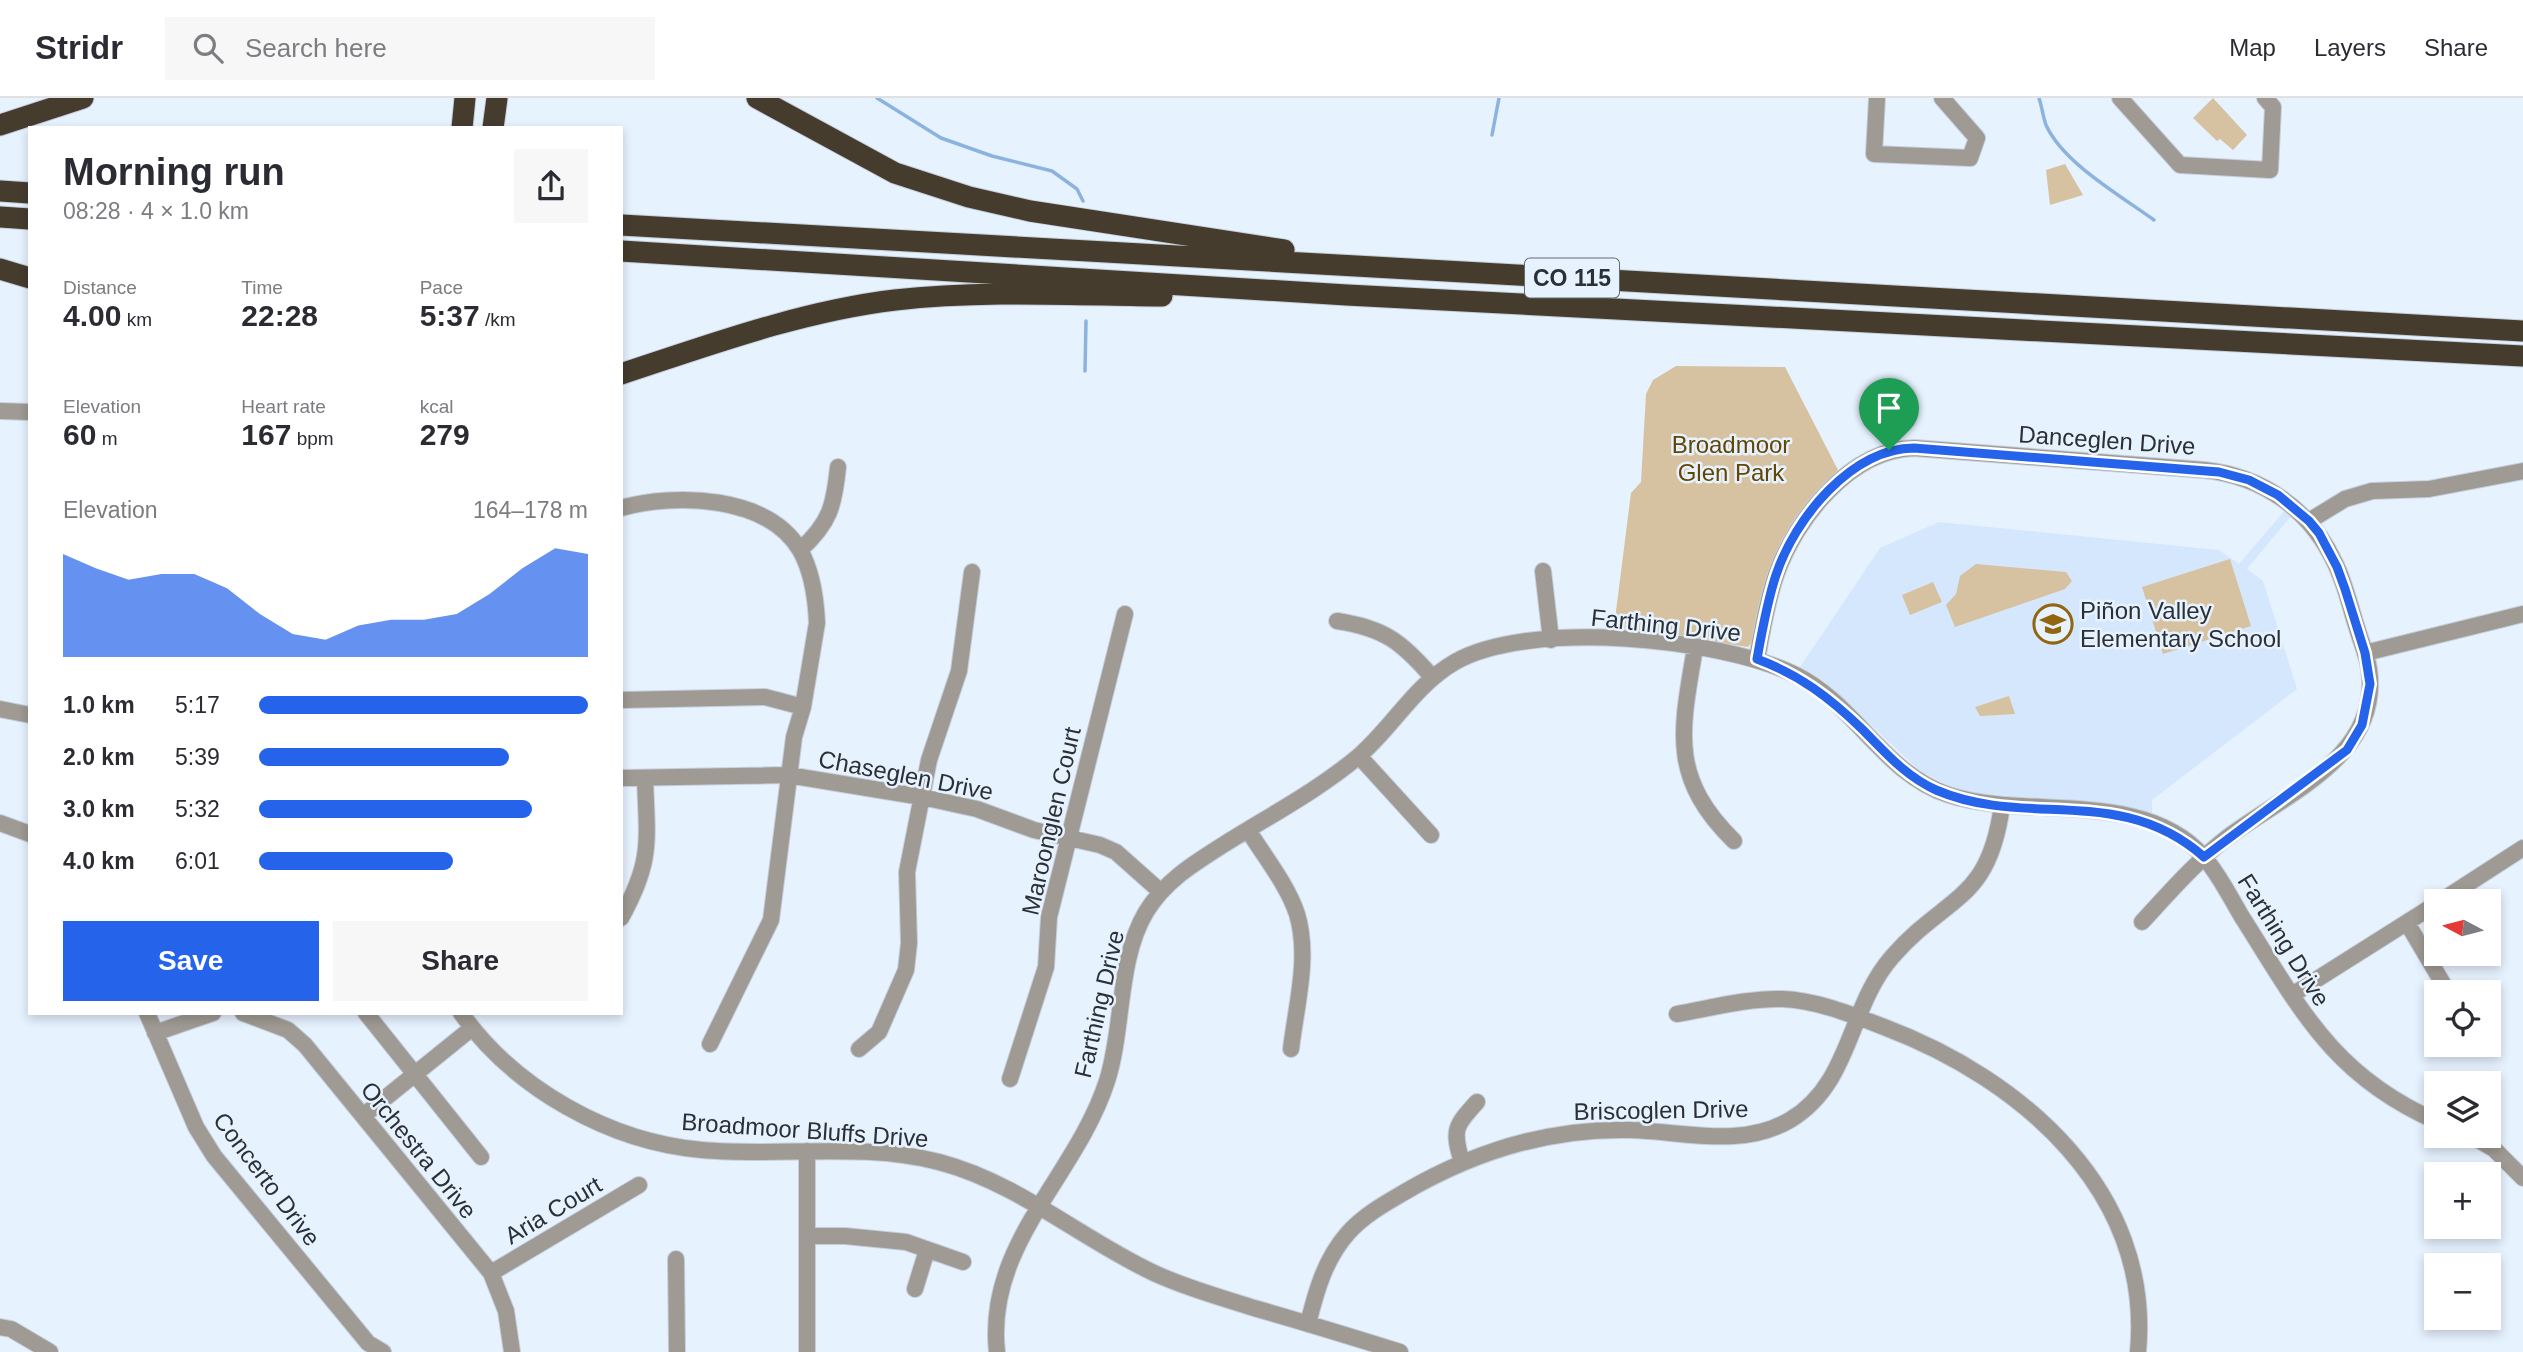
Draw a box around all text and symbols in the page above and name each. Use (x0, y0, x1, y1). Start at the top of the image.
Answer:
search box (165, 17, 655, 80)
text: Stridr (35, 29, 123, 66)
icon: search (189, 29, 227, 67)
text: Search here (245, 33, 387, 63)
text: Map (2229, 34, 2276, 61)
text: Layers (2314, 34, 2386, 61)
text: Share (2424, 34, 2488, 61)
button: share (514, 149, 588, 223)
text: Morning run (63, 151, 285, 193)
text: 08:28 · 4 × 1.0 km (63, 198, 249, 224)
road number: CO 115 (1525, 258, 1619, 298)
text: Distance (63, 277, 137, 298)
text: Time (241, 277, 283, 298)
text: Pace (420, 277, 463, 298)
text: 4.00 (63, 299, 121, 332)
text: 22:28 (241, 299, 318, 332)
text: 5:37 (420, 299, 480, 332)
text: km (121, 309, 152, 330)
text: /km (480, 309, 516, 330)
pin (1859, 378, 1919, 450)
icon: arrive (1870, 389, 1908, 427)
text: Elevation (63, 396, 141, 417)
text: Heart rate (241, 396, 326, 417)
text: kcal (420, 396, 453, 417)
text: 60 (63, 418, 96, 451)
text: 167 (241, 418, 291, 451)
text: 279 (420, 418, 470, 451)
street label: Danceglen Drive (2018, 420, 2196, 460)
text: m (96, 428, 117, 449)
text: bpm (291, 428, 334, 449)
park label: Broadmoor Glen Park (1672, 431, 1790, 486)
text: Elevation (63, 497, 158, 523)
text: 164–178 m (473, 497, 588, 523)
place label: Piñon Valley Elementary School (2080, 597, 2281, 652)
school or university icon: Piñon Valley Elementary School (2032, 603, 2074, 645)
street label: Farthing Drive (1590, 604, 1742, 646)
text: 1.0 km (63, 692, 135, 718)
text: 5:17 (175, 692, 220, 718)
street label: Maroonglen Court (1016, 724, 1086, 918)
text: 2.0 km (63, 744, 135, 770)
text: 5:39 (175, 744, 220, 770)
street label: Chaseglen Drive (816, 745, 996, 805)
text: 3.0 km (63, 796, 135, 822)
text: 5:32 (175, 796, 220, 822)
text: 4.0 km (63, 848, 135, 874)
text: 6:01 (175, 848, 220, 874)
street label: Farthing Drive (2233, 869, 2335, 1011)
north arrow (2424, 889, 2501, 966)
map controls (2424, 889, 2501, 1330)
button: Save (63, 921, 319, 1001)
button: Share (333, 921, 588, 1001)
street label: Farthing Drive (1069, 928, 1129, 1080)
button: locate (2424, 980, 2501, 1057)
button: layers (2424, 1071, 2501, 1148)
street label: Orchestra Drive (356, 1076, 482, 1224)
street label: Briscoglen Drive (1573, 1095, 1749, 1125)
street label: Concerto Drive (208, 1107, 326, 1251)
street label: Broadmoor Bluffs Drive (681, 1108, 929, 1152)
button: + (2424, 1162, 2501, 1239)
street label: Aria Court (500, 1170, 607, 1249)
button: − (2424, 1253, 2501, 1330)

